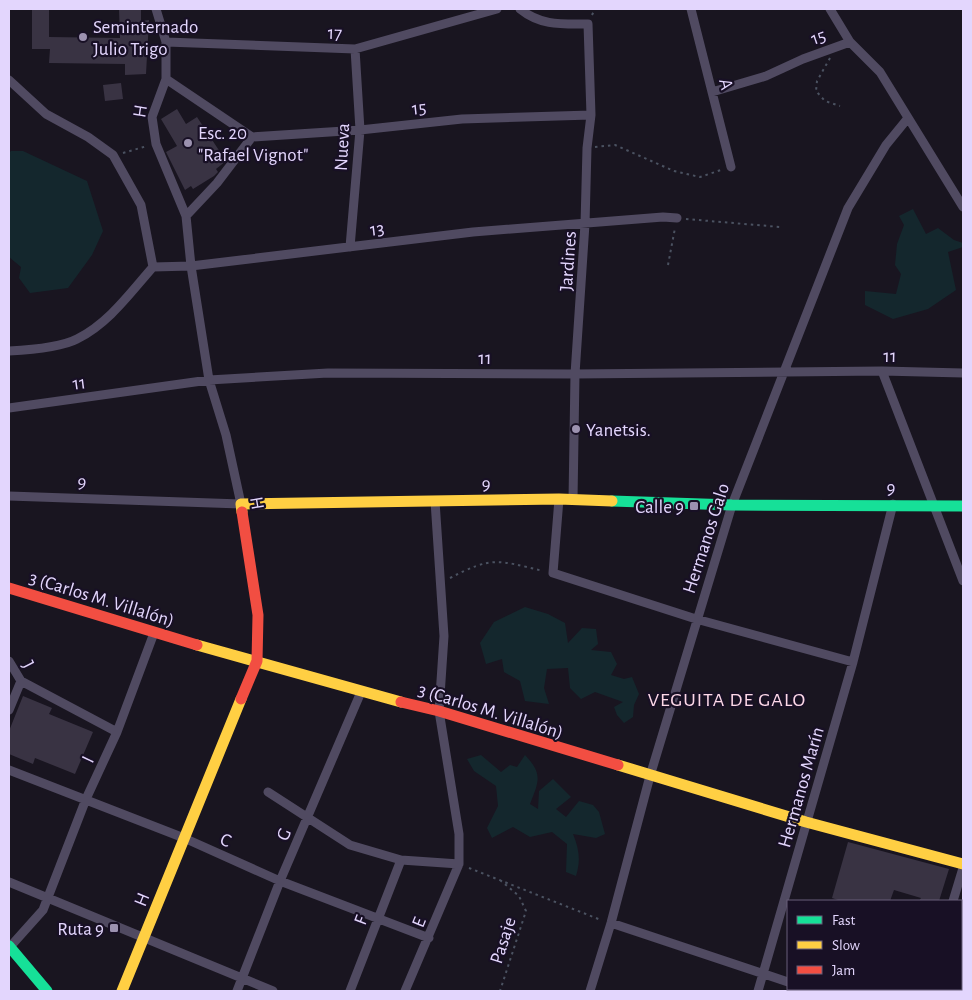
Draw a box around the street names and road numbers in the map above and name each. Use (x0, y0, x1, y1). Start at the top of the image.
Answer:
street label: 17 (327, 24, 343, 43)
street label: 15 (809, 26, 828, 49)
street label: A (715, 77, 736, 92)
street label: 15 (411, 98, 427, 119)
street label: H (130, 103, 151, 119)
street label: Nueva (332, 123, 353, 171)
street label: 13 (369, 219, 385, 240)
street label: Jardines (557, 230, 580, 292)
street label: 11 (883, 347, 897, 366)
street label: 11 (478, 349, 492, 368)
street label: 11 (71, 373, 87, 394)
street label: 9 (77, 473, 87, 492)
street label: 9 (481, 475, 491, 494)
street label: 9 (887, 479, 896, 498)
street label: Hermanos Galo (680, 481, 733, 596)
street label: H (246, 495, 267, 511)
street label: 3 (Carlos M. Villalón) (27, 568, 176, 631)
street label: J (18, 658, 37, 672)
street label: 3 (Carlos M. Villalón) (416, 680, 565, 743)
street label: Hermanos Marín (775, 725, 828, 850)
street label: I (79, 753, 98, 766)
street label: G (273, 826, 295, 844)
street label: C (217, 830, 234, 851)
street label: H (131, 890, 154, 909)
street label: F (351, 913, 372, 928)
street label: E (409, 915, 430, 930)
street label: Pasaje (487, 915, 520, 966)

